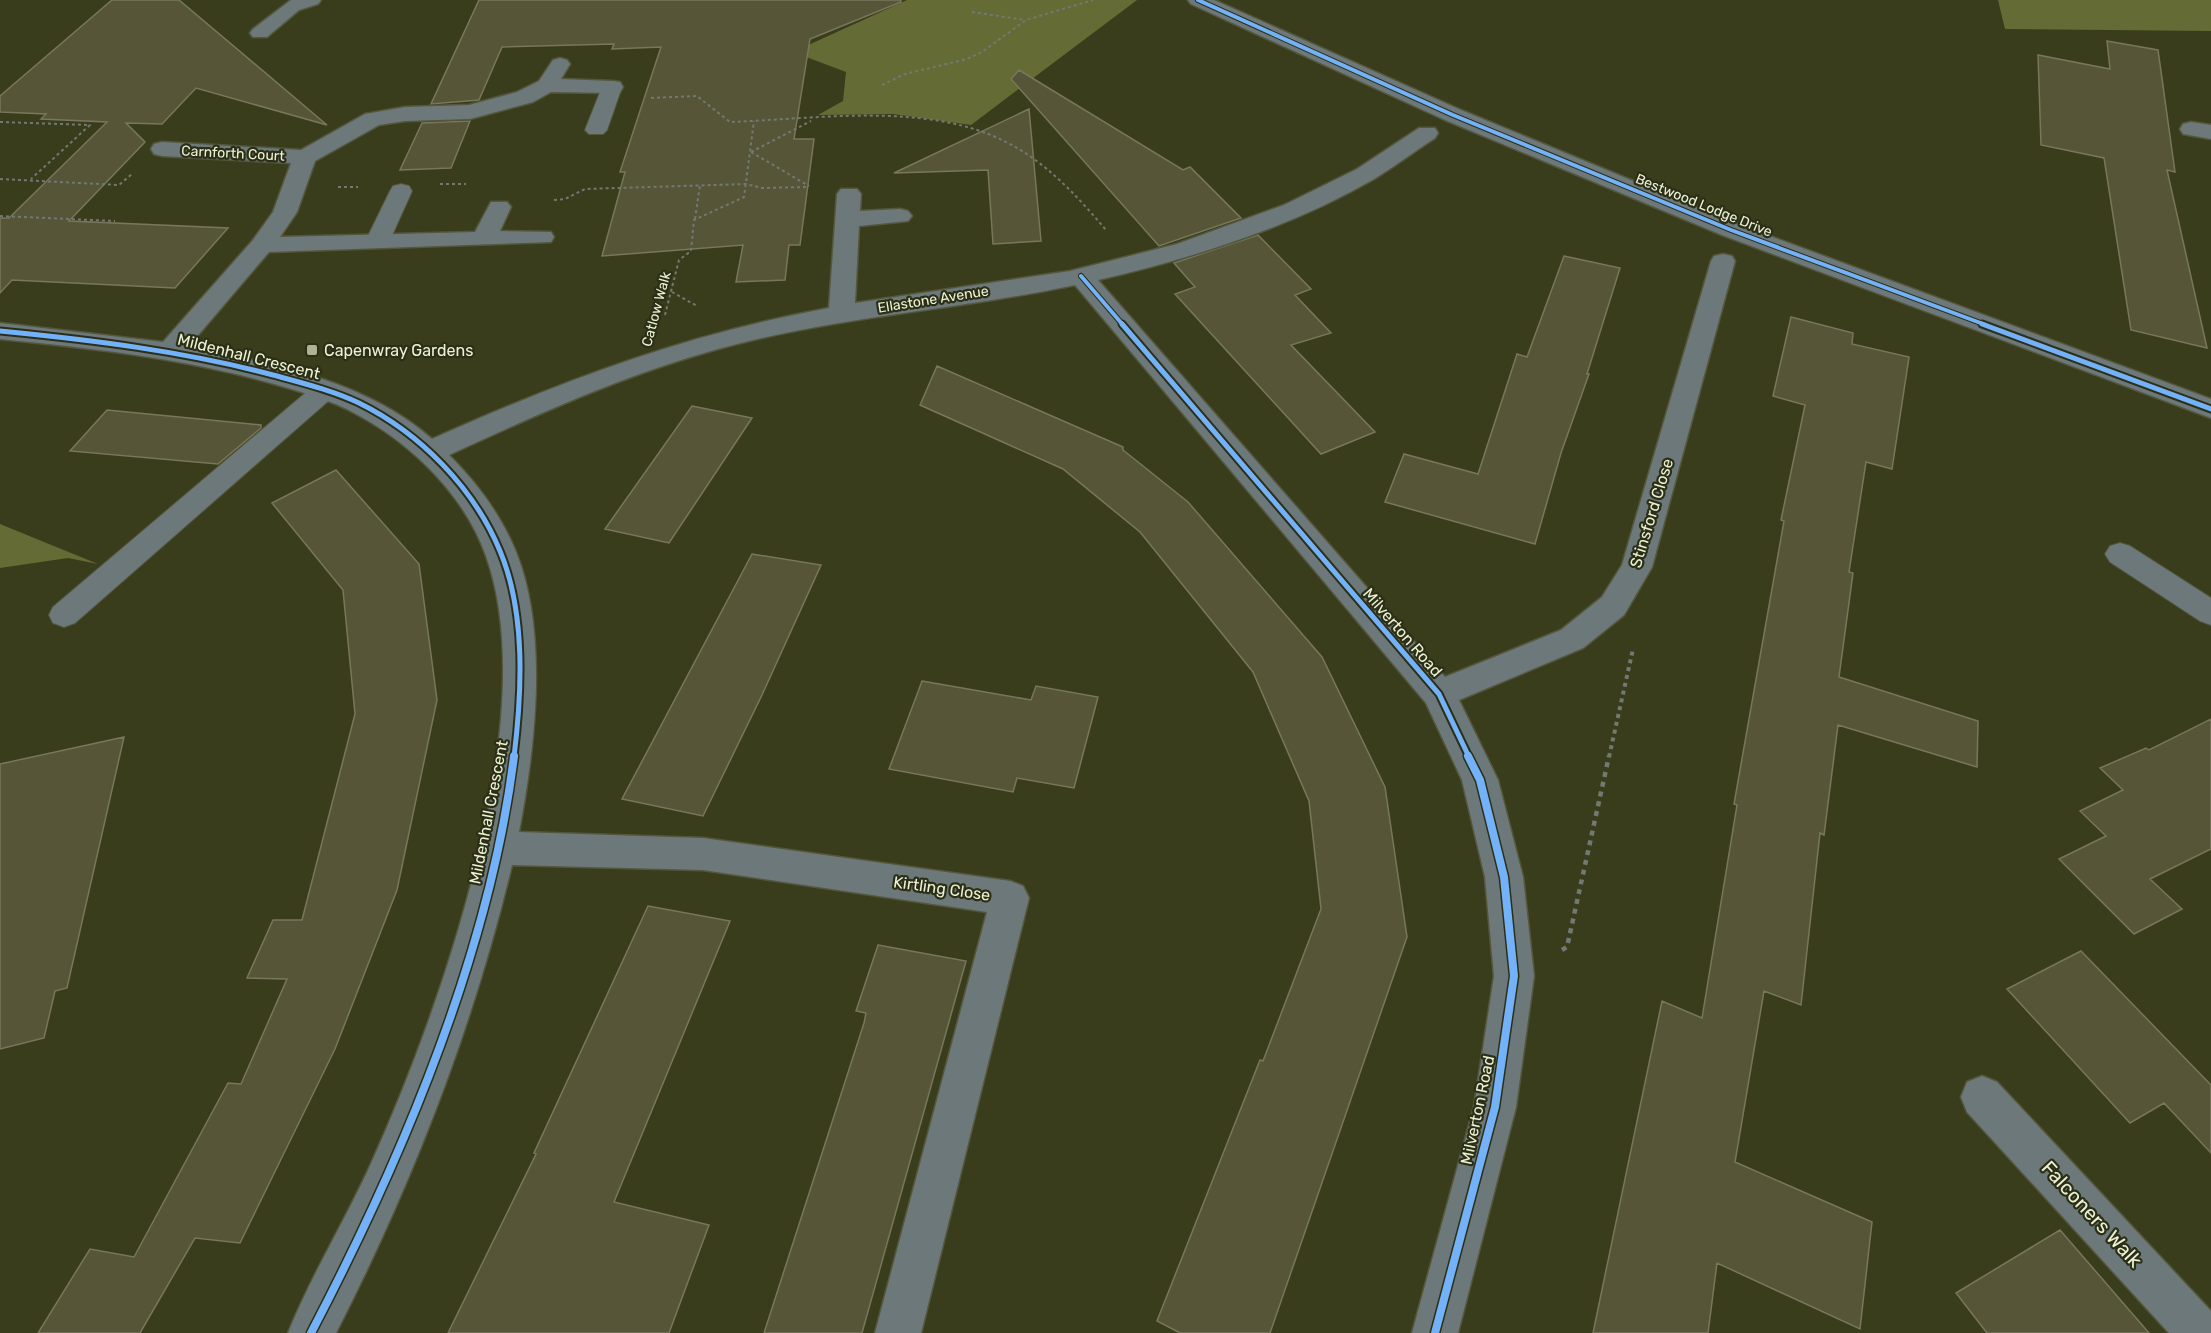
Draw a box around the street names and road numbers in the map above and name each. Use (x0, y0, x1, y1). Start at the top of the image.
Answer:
street label: Carnforth Court (181, 142, 286, 165)
street label: Bestwood Lodge Drive (1633, 170, 1775, 241)
street label: Catlow Walk (638, 269, 675, 349)
street label: Ellastone Avenue (876, 282, 990, 317)
street label: Mildenhall Crescent (176, 330, 322, 383)
street label: Stinsford Close (1626, 456, 1677, 570)
street label: Milverton Road (1359, 584, 1446, 680)
street label: Mildenhall Crescent (465, 739, 512, 886)
street label: Kirtling Close (892, 872, 992, 905)
street label: Milverton Road (1457, 1054, 1498, 1166)
street label: Falconers Walk (2036, 1156, 2148, 1273)

